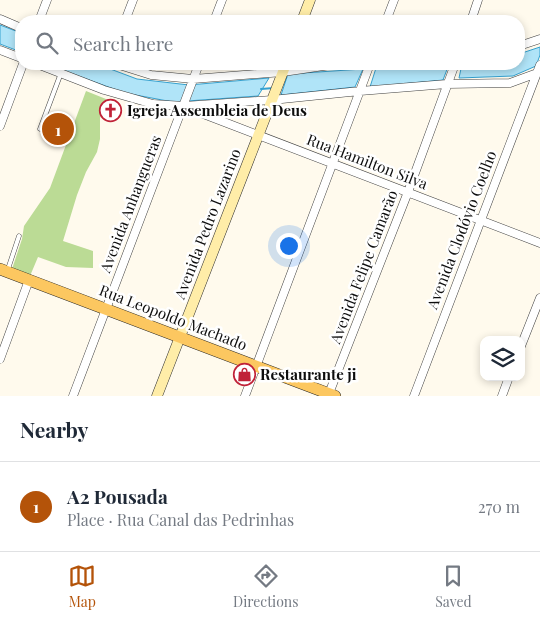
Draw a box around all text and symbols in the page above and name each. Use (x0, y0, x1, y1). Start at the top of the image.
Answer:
search box (15, 15, 525, 70)
icon: search (33, 29, 61, 57)
text: Search here (73, 30, 173, 56)
church icon: Igreja Assembleia de Deus (99, 99, 123, 123)
place label: Igreja Assembleia de Deus (127, 100, 307, 120)
pin: 1 (42, 110, 74, 148)
street label: Rua Hamilton Silva (304, 129, 431, 194)
street label: Avenida Anhangueras (94, 132, 165, 276)
street label: Avenida Pedro Lazarino (169, 145, 245, 303)
street label: Avenida Clodóvio Coelho (421, 148, 501, 313)
street label: Avenida Felipe Camarão (324, 187, 402, 347)
your location (276, 233, 302, 259)
street label: Rua Leopoldo Machado (97, 280, 250, 354)
map controls (480, 336, 525, 381)
button: layers (480, 336, 525, 381)
shop icon: Restaurante ji (232, 363, 256, 387)
place label: Restaurante ji (260, 364, 357, 384)
text: Nearby (20, 415, 89, 443)
text: A2 Pousada (67, 483, 168, 509)
text: 1 (33, 496, 39, 517)
text: 270 m (478, 496, 520, 517)
text: Place · Rua Canal das Pedrinhas (67, 509, 294, 530)
tab: Map (68, 562, 96, 611)
tab: Directions (233, 562, 299, 611)
tab: Saved (435, 562, 472, 611)

